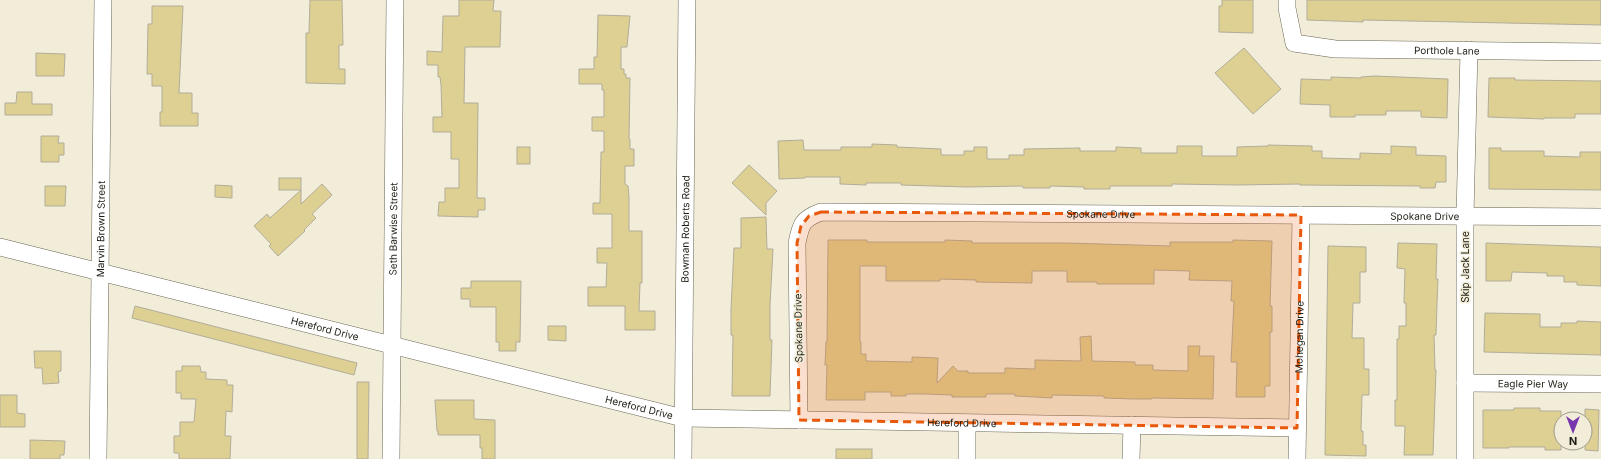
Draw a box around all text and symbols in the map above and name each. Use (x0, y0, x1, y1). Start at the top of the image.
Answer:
street label: Porthole Lane (1414, 44, 1480, 57)
street label: Bowman Roberts Road (679, 175, 691, 283)
street label: Marvin Brown Street (94, 180, 107, 277)
street label: Seth Barwise Street (387, 182, 399, 276)
street label: Spokane Drive (1066, 208, 1136, 220)
street label: Spokane Drive (1390, 210, 1460, 222)
street label: Skip Jack Lane (1459, 231, 1471, 303)
street label: Spokane Drive (791, 293, 805, 363)
street label: Mohegan Drive (1292, 301, 1306, 373)
street label: Hereford Drive (290, 314, 360, 343)
street label: Eagle Pier Way (1498, 377, 1569, 390)
street label: Hereford Drive (604, 393, 675, 421)
north arrow (1553, 411, 1593, 451)
street label: Hereford Drive (927, 416, 997, 429)
text: N (1569, 434, 1577, 448)

